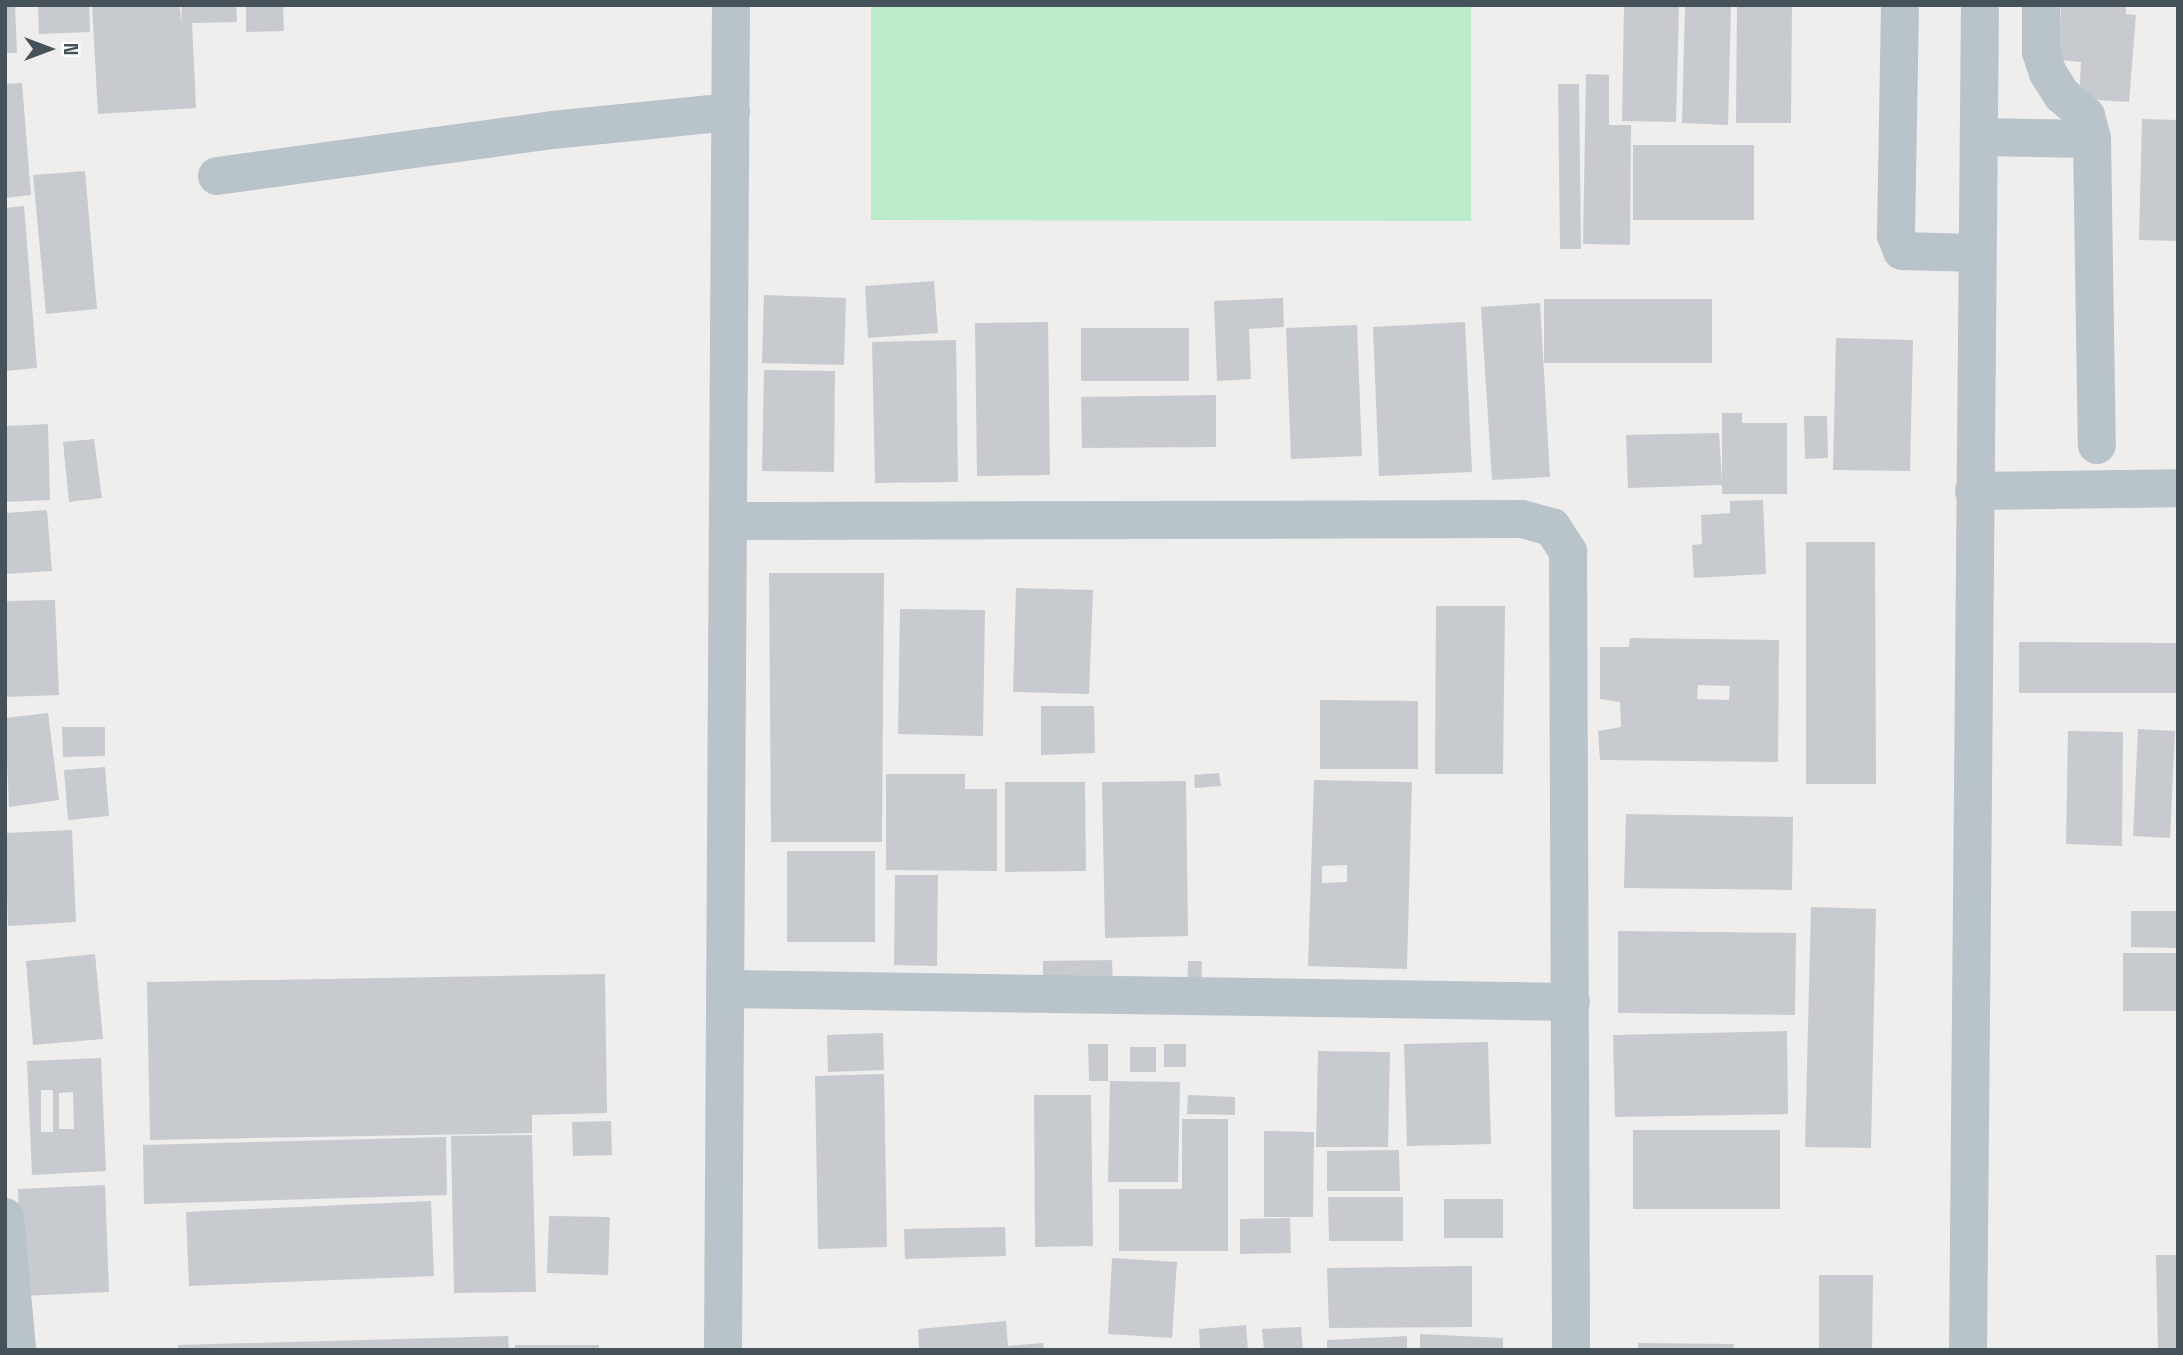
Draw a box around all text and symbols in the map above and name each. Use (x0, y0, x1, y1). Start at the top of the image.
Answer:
north arrow (14, 14, 84, 84)
text: N (58, 43, 83, 55)

